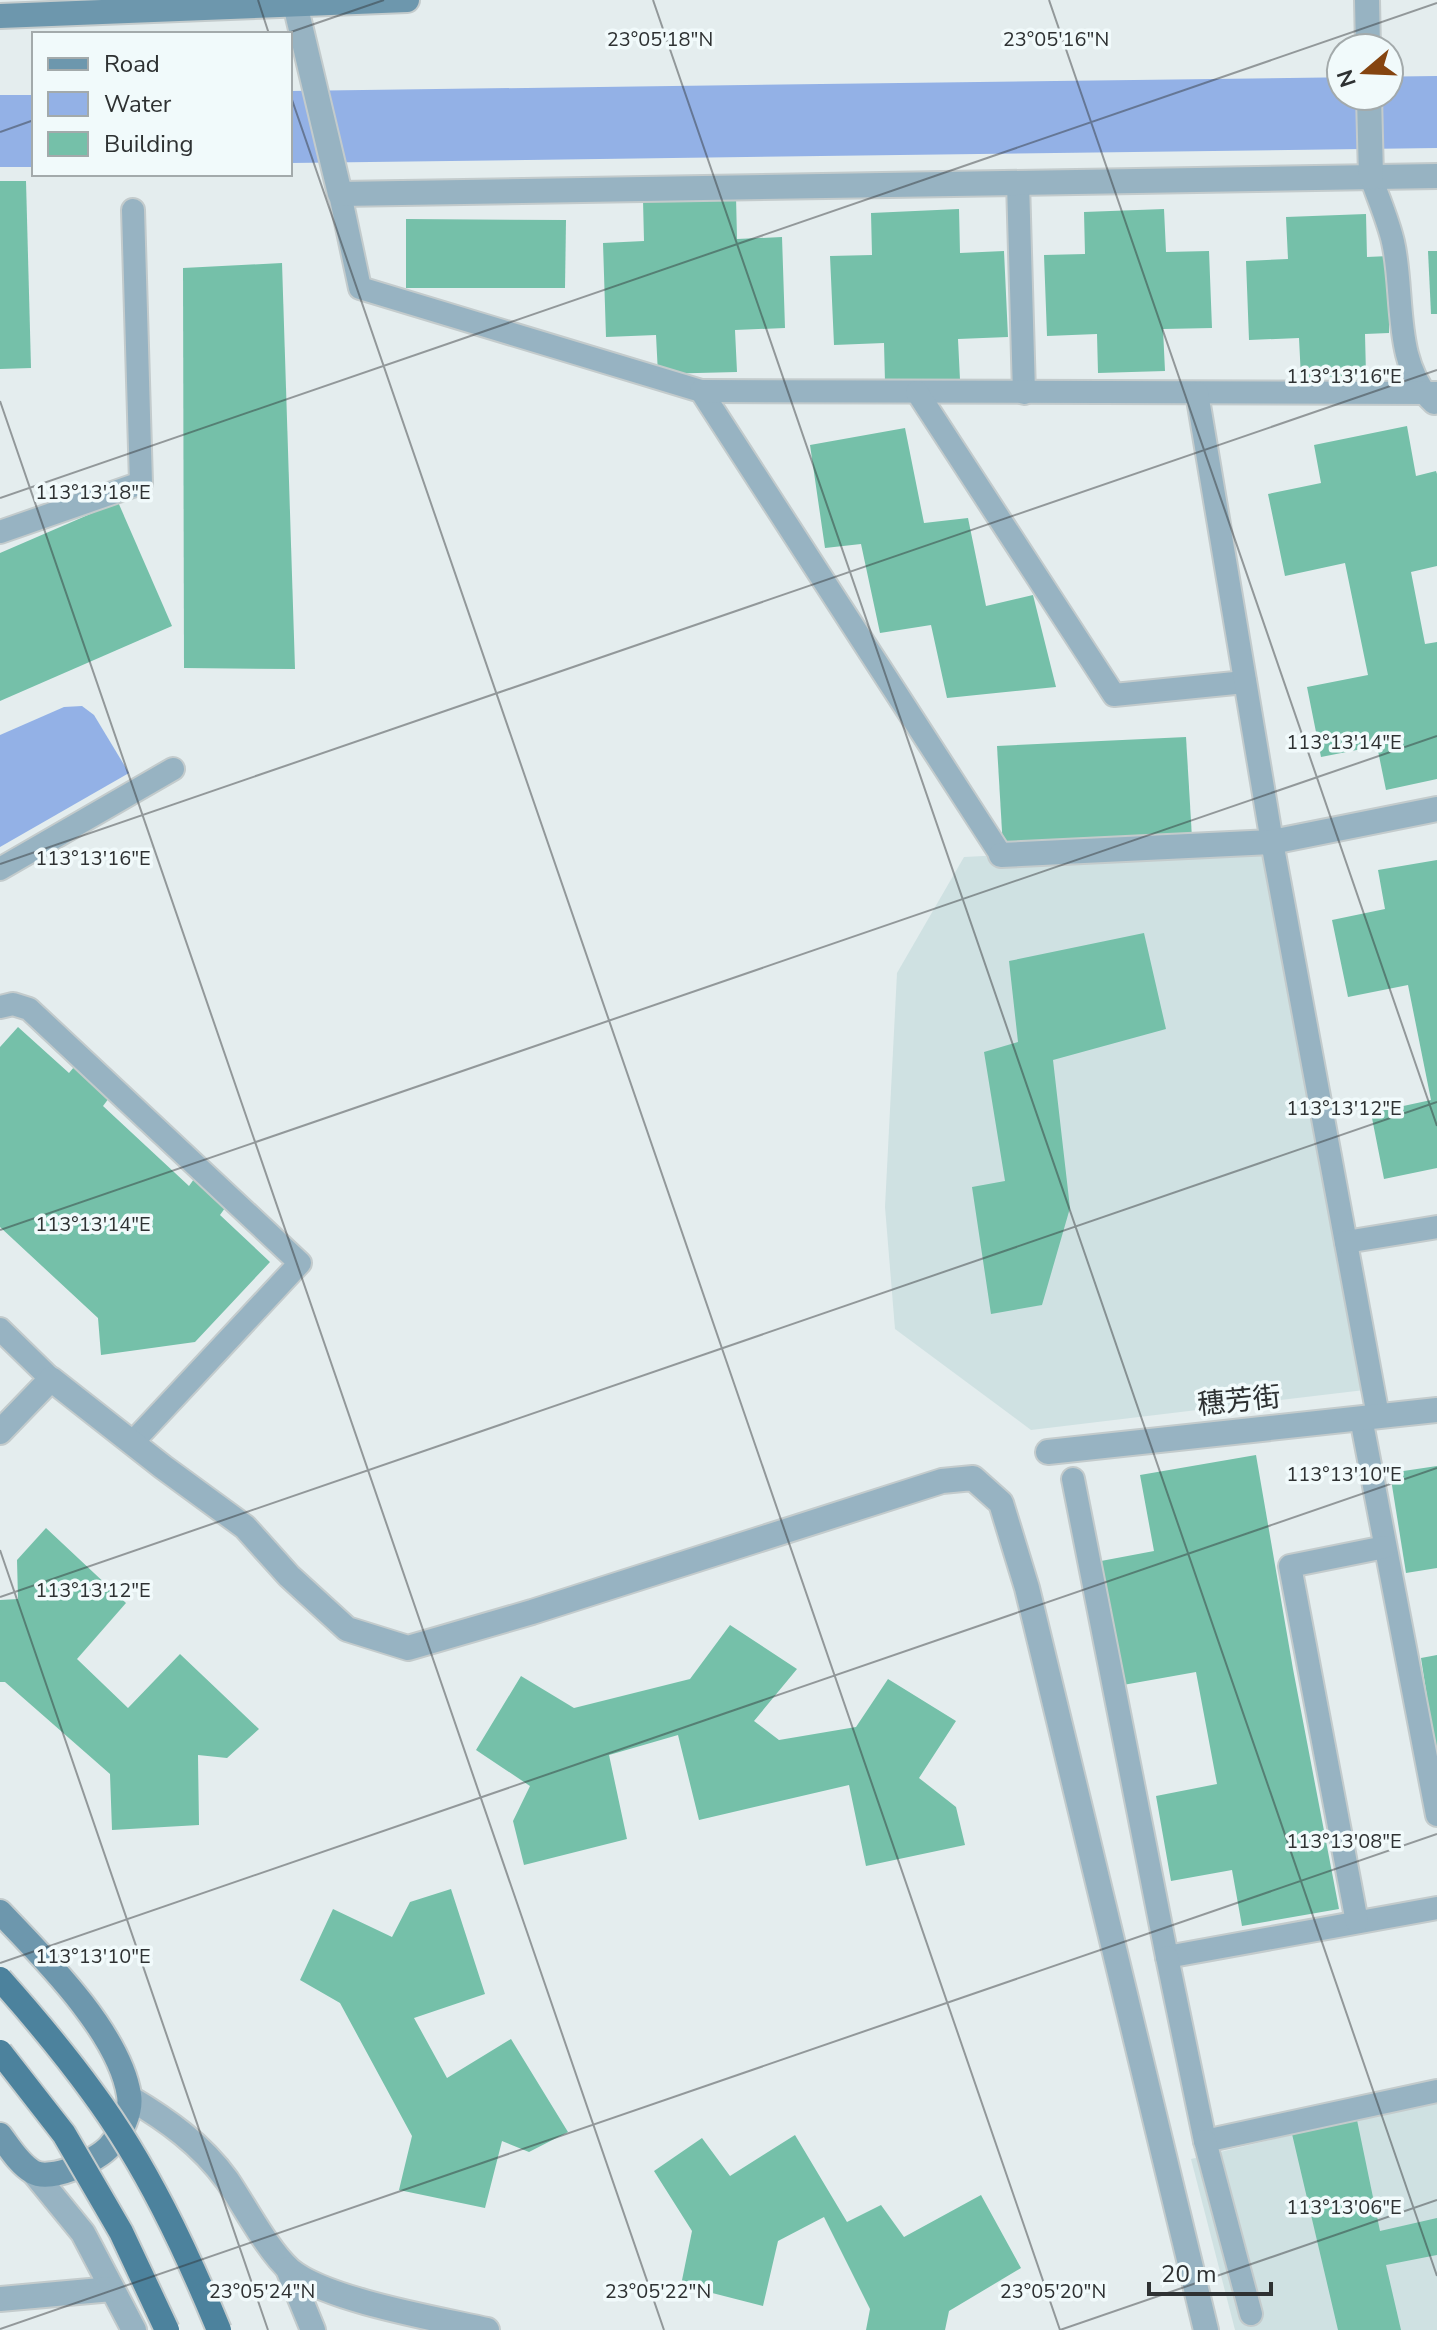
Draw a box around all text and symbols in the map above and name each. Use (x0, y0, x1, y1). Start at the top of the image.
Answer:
text: 23°05'18"N (607, 26, 713, 53)
text: 23°05'16"N (1003, 26, 1109, 53)
legend (32, 32, 292, 176)
north arrow (1325, 32, 1405, 112)
text: Road (104, 48, 160, 80)
text: N (1330, 66, 1364, 91)
text: Water (104, 88, 172, 120)
text: Building (104, 128, 194, 160)
text: 113°13'16"E (1286, 363, 1402, 390)
text: 113°13'18"E (35, 479, 151, 506)
text: 113°13'14"E (1286, 729, 1402, 756)
text: 113°13'16"E (35, 845, 151, 872)
text: 113°13'12"E (1286, 1095, 1402, 1122)
text: 113°13'14"E (35, 1211, 151, 1238)
street label: 穗芳街 (1195, 1378, 1283, 1424)
text: 113°13'10"E (1286, 1461, 1402, 1488)
text: 113°13'12"E (35, 1577, 151, 1604)
text: 113°13'08"E (1286, 1828, 1402, 1855)
text: 113°13'10"E (35, 1943, 151, 1970)
text: 113°13'06"E (1286, 2194, 1402, 2221)
scale bar (1149, 2246, 1271, 2296)
text: 20 m (1161, 2258, 1217, 2290)
text: 23°05'24"N (209, 2278, 315, 2305)
text: 23°05'22"N (605, 2278, 711, 2305)
text: 23°05'20"N (1000, 2278, 1106, 2305)

